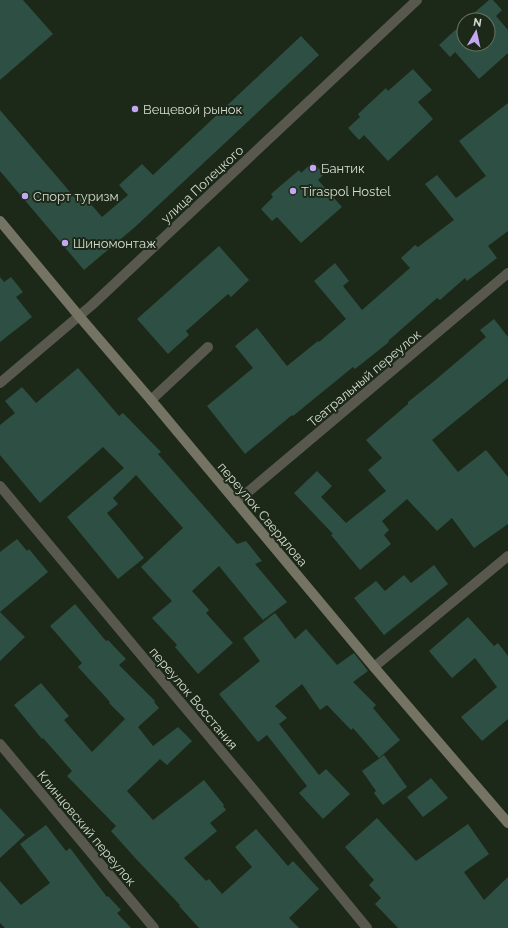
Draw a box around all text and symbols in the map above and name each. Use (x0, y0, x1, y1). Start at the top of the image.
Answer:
north arrow (456, 12, 496, 52)
text: N (472, 16, 483, 30)
place label: Вещевой рынок (143, 102, 242, 117)
marker: Вещевой рынок (130, 104, 140, 114)
street label: улица Полецкого (158, 142, 247, 226)
place label: Бантик (321, 161, 365, 176)
marker: Бантик (308, 163, 318, 173)
place label: Tiraspol Hostel (301, 184, 391, 199)
marker: Tiraspol Hostel (288, 186, 298, 196)
place label: Спорт туризм (33, 189, 119, 204)
marker: Спорт туризм (20, 191, 30, 201)
place label: Шиномонтаж (73, 236, 156, 251)
marker: Шиномонтаж (60, 238, 70, 248)
street label: Театральный переулок (305, 327, 424, 430)
street label: переулок Свердлова (215, 459, 310, 569)
street label: переулок Восстания (147, 644, 241, 752)
street label: Клинцовский переулок (34, 768, 139, 889)

